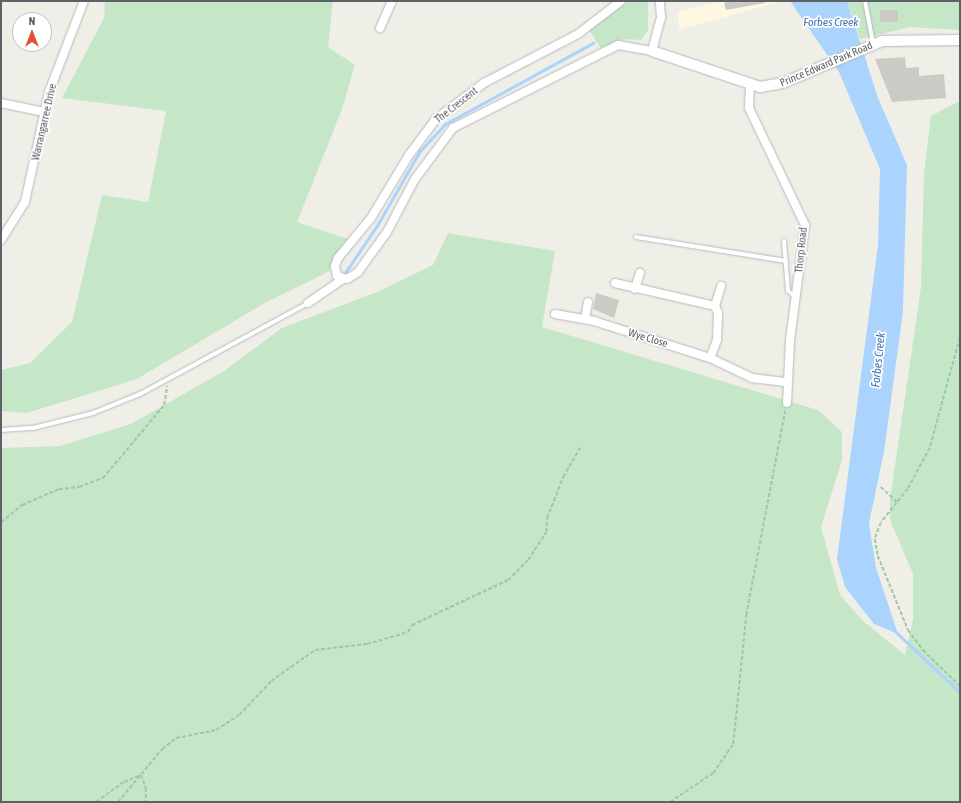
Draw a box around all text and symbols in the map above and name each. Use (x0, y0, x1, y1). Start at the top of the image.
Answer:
north arrow (12, 12, 52, 52)
text: N (29, 15, 35, 27)
water label: Forbes Creek (803, 16, 859, 30)
street label: Prince Edward Park Road (778, 39, 874, 89)
street label: Warrangarree Drive (29, 82, 59, 162)
street label: The Crescent (432, 84, 480, 126)
street label: Thorp Road (792, 226, 810, 274)
street label: Wye Close (627, 326, 669, 350)
water label: Forbes Creek (869, 332, 889, 388)

